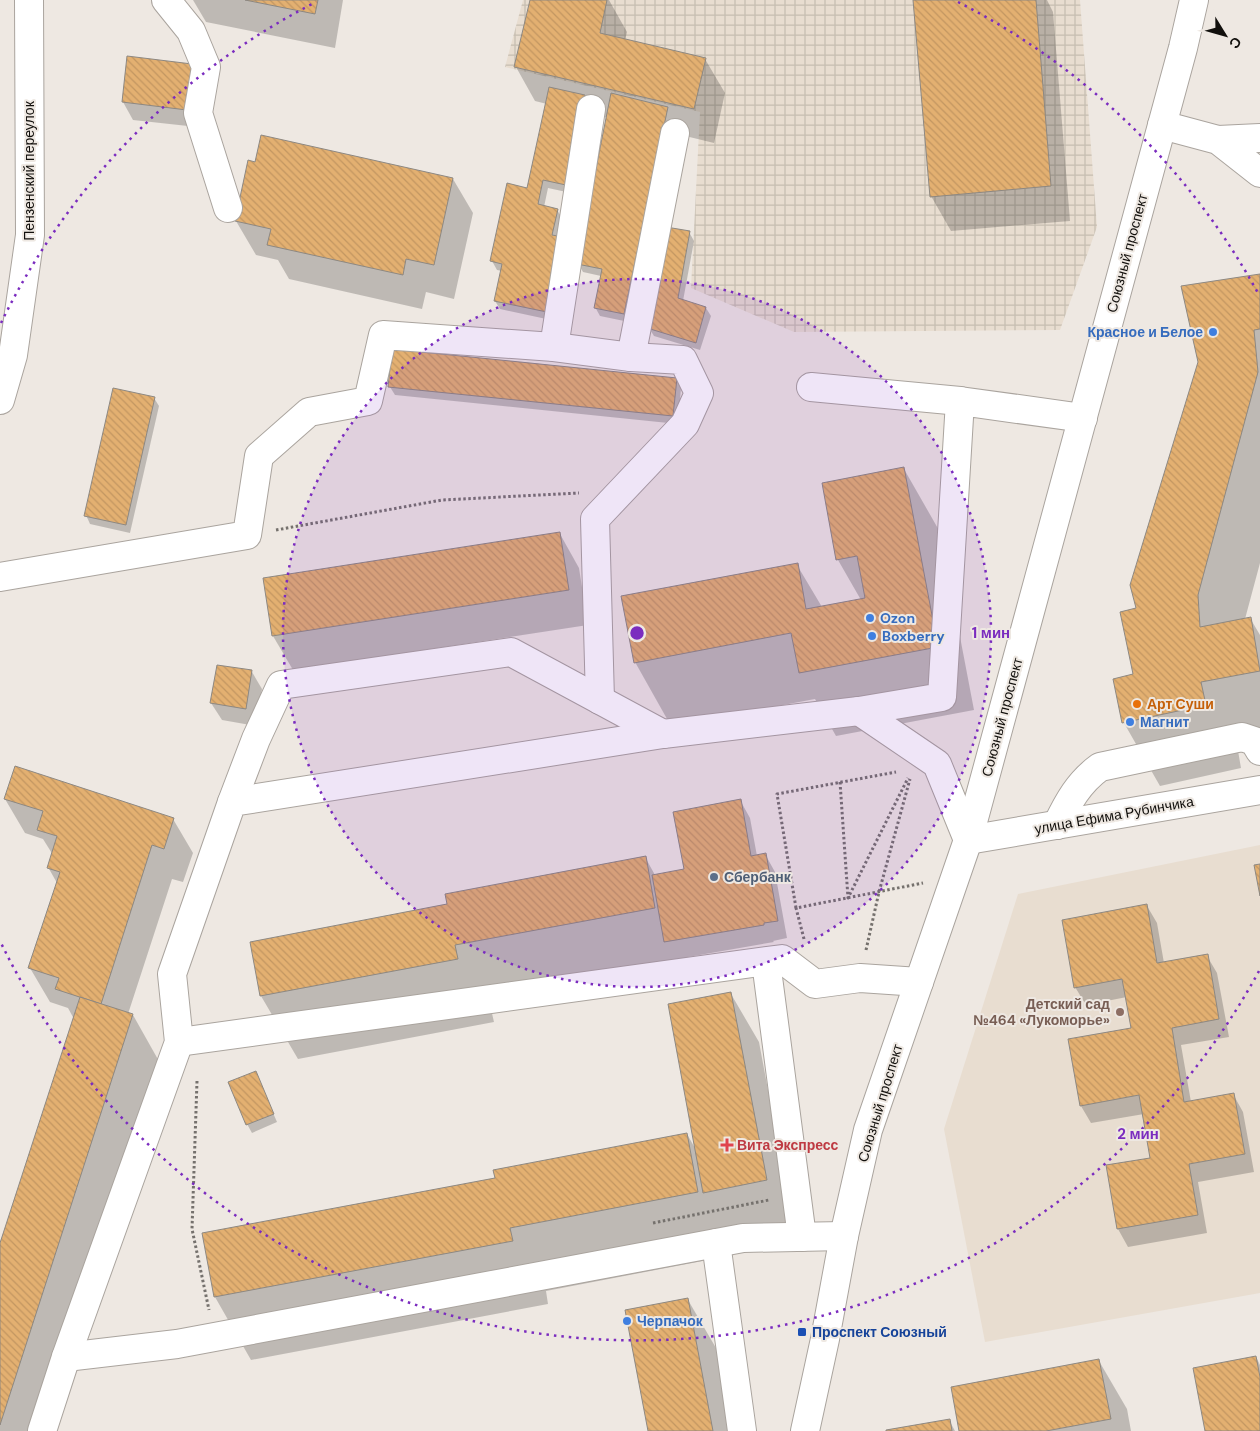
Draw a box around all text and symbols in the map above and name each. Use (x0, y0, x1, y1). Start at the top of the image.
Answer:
north arrow (1200, 10, 1250, 60)
text: С (1225, 33, 1246, 52)
street label: Пензенский переулок (20, 100, 38, 241)
street label: Союзный проспект (1102, 191, 1152, 314)
place label: Красное и Белое (1087, 323, 1203, 341)
marker: Красное и Белое (1207, 326, 1219, 338)
place label: Ozon (880, 609, 915, 627)
marker: Ozon (864, 612, 876, 624)
text: 1 мин (972, 623, 1010, 643)
centre of rings (628, 624, 646, 642)
place label: Boxberry (882, 627, 945, 645)
marker: Boxberry (866, 630, 878, 642)
street label: Союзный проспект (977, 655, 1027, 778)
place label: Арт Суши (1147, 695, 1214, 713)
marker: Арт Суши (1131, 698, 1143, 710)
place label: Магнит (1140, 713, 1190, 731)
marker: Магнит (1124, 716, 1136, 728)
street label: улица Ефима Рубинчика (1033, 792, 1195, 838)
place label: Сбербанк (724, 868, 792, 886)
marker: Сбербанк (708, 871, 720, 883)
place label: Детский сад №464 «Лукоморье» (973, 995, 1110, 1029)
marker: Детский сад №464 «Лукоморье» (1114, 1006, 1126, 1018)
street label: Союзный проспект (854, 1041, 907, 1164)
text: 2 мин (1117, 1124, 1159, 1144)
place label: Вита Экспресс (737, 1136, 839, 1154)
marker: Вита Экспресс (721, 1139, 733, 1151)
place label: Черпачок (637, 1312, 704, 1330)
marker: Черпачок (621, 1315, 633, 1327)
place label: Проспект Союзный (812, 1323, 947, 1341)
marker: Проспект Союзный (796, 1326, 808, 1338)

